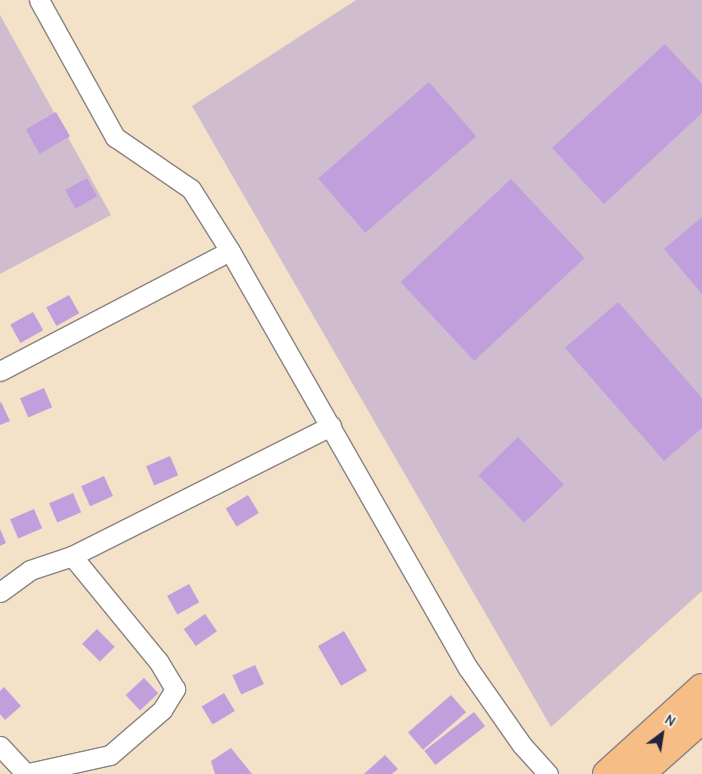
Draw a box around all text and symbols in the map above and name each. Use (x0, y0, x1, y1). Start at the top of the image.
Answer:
north arrow (637, 709, 687, 759)
text: N (662, 711, 678, 730)

